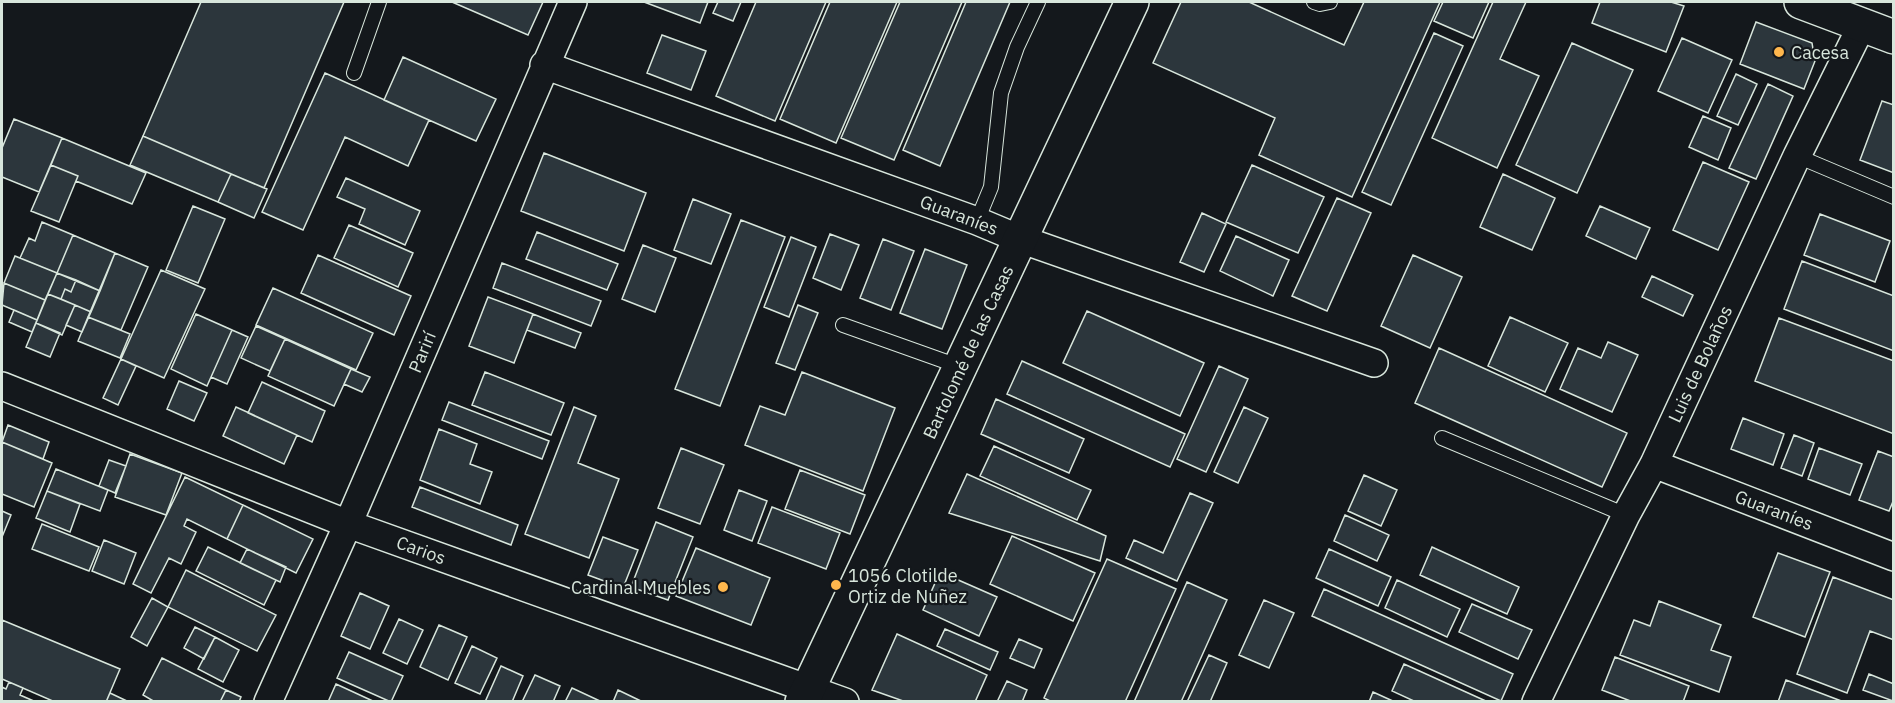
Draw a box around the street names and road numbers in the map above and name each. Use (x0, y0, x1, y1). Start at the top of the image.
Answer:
street label: Guaraníes (917, 190, 1001, 240)
street label: Bartolomé de las Casas (918, 261, 1018, 443)
street label: Luis de Bolaños (1663, 302, 1737, 426)
street label: Parirí (403, 327, 441, 376)
street label: Guaraníes (1732, 485, 1816, 535)
street label: Carios (393, 531, 449, 569)

